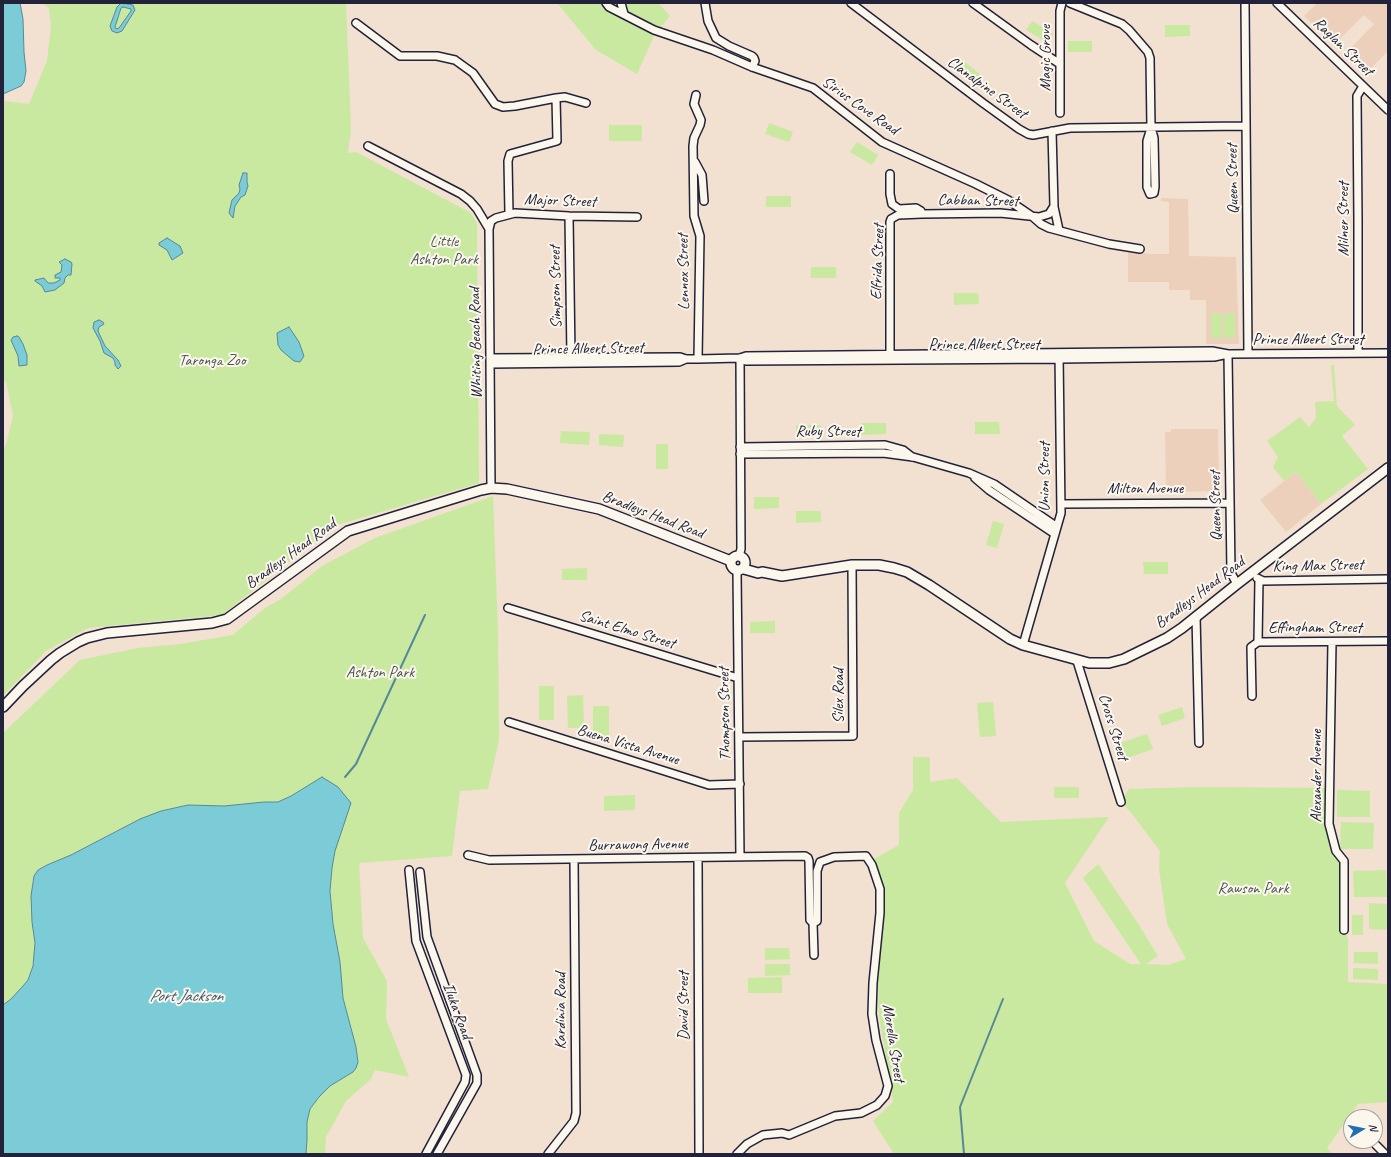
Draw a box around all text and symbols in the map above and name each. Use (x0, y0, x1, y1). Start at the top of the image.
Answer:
street label: Raglan Street (1309, 14, 1377, 80)
street label: Magic Grove (1036, 25, 1056, 91)
street label: Clanalpine Street (943, 53, 1031, 123)
street label: Sirius Cove Road (818, 72, 902, 140)
street label: Queen Street (1223, 144, 1243, 214)
street label: Milner Street (1334, 182, 1354, 256)
street label: Major Street (524, 190, 596, 212)
street label: Cabban Street (937, 191, 1019, 211)
street label: Elfrida Street (867, 224, 889, 300)
park label: Little Ashton Park (410, 232, 478, 270)
street label: Lennox Street (674, 234, 694, 310)
street label: Simpson Street (546, 245, 566, 329)
street label: Whiting Beach Road (465, 287, 487, 399)
street label: Prince Albert Street (1252, 330, 1364, 350)
street label: Prince Albert Street (928, 335, 1040, 355)
street label: Prince Albert Street (532, 338, 644, 360)
park label: Taronga Zoo (179, 351, 245, 371)
street label: Ruby Street (795, 422, 861, 442)
street label: Union Street (1035, 442, 1055, 512)
street label: Queen Street (1206, 471, 1226, 541)
street label: Milton Avenue (1107, 479, 1183, 499)
street label: Bradleys Head Road (599, 487, 707, 543)
street label: Bradleys Head Road (242, 515, 340, 593)
street label: Bradleys Head Road (1151, 553, 1249, 633)
street label: King Max Street (1273, 556, 1363, 576)
street label: Saint Elmo Street (577, 606, 677, 654)
street label: Effingham Street (1268, 618, 1362, 638)
park label: Ashton Park (346, 663, 414, 683)
street label: Thompson Street (715, 667, 735, 761)
street label: Silex Road (829, 668, 849, 724)
street label: Cross Street (1094, 691, 1132, 763)
street label: Buena Vista Avenue (575, 720, 681, 770)
street label: Alexander Avenue (1307, 730, 1327, 822)
street label: Burrawong Avenue (588, 835, 688, 855)
park label: Rawson Park (1217, 879, 1289, 899)
street label: David Street (674, 971, 694, 1041)
street label: Kardinia Road (551, 972, 571, 1050)
street label: Iluka Road (438, 980, 476, 1042)
water label: Port Jackson (149, 987, 223, 1007)
street label: Morella Street (877, 1003, 909, 1083)
north arrow (1343, 1109, 1383, 1149)
text: N (1366, 1123, 1381, 1132)

